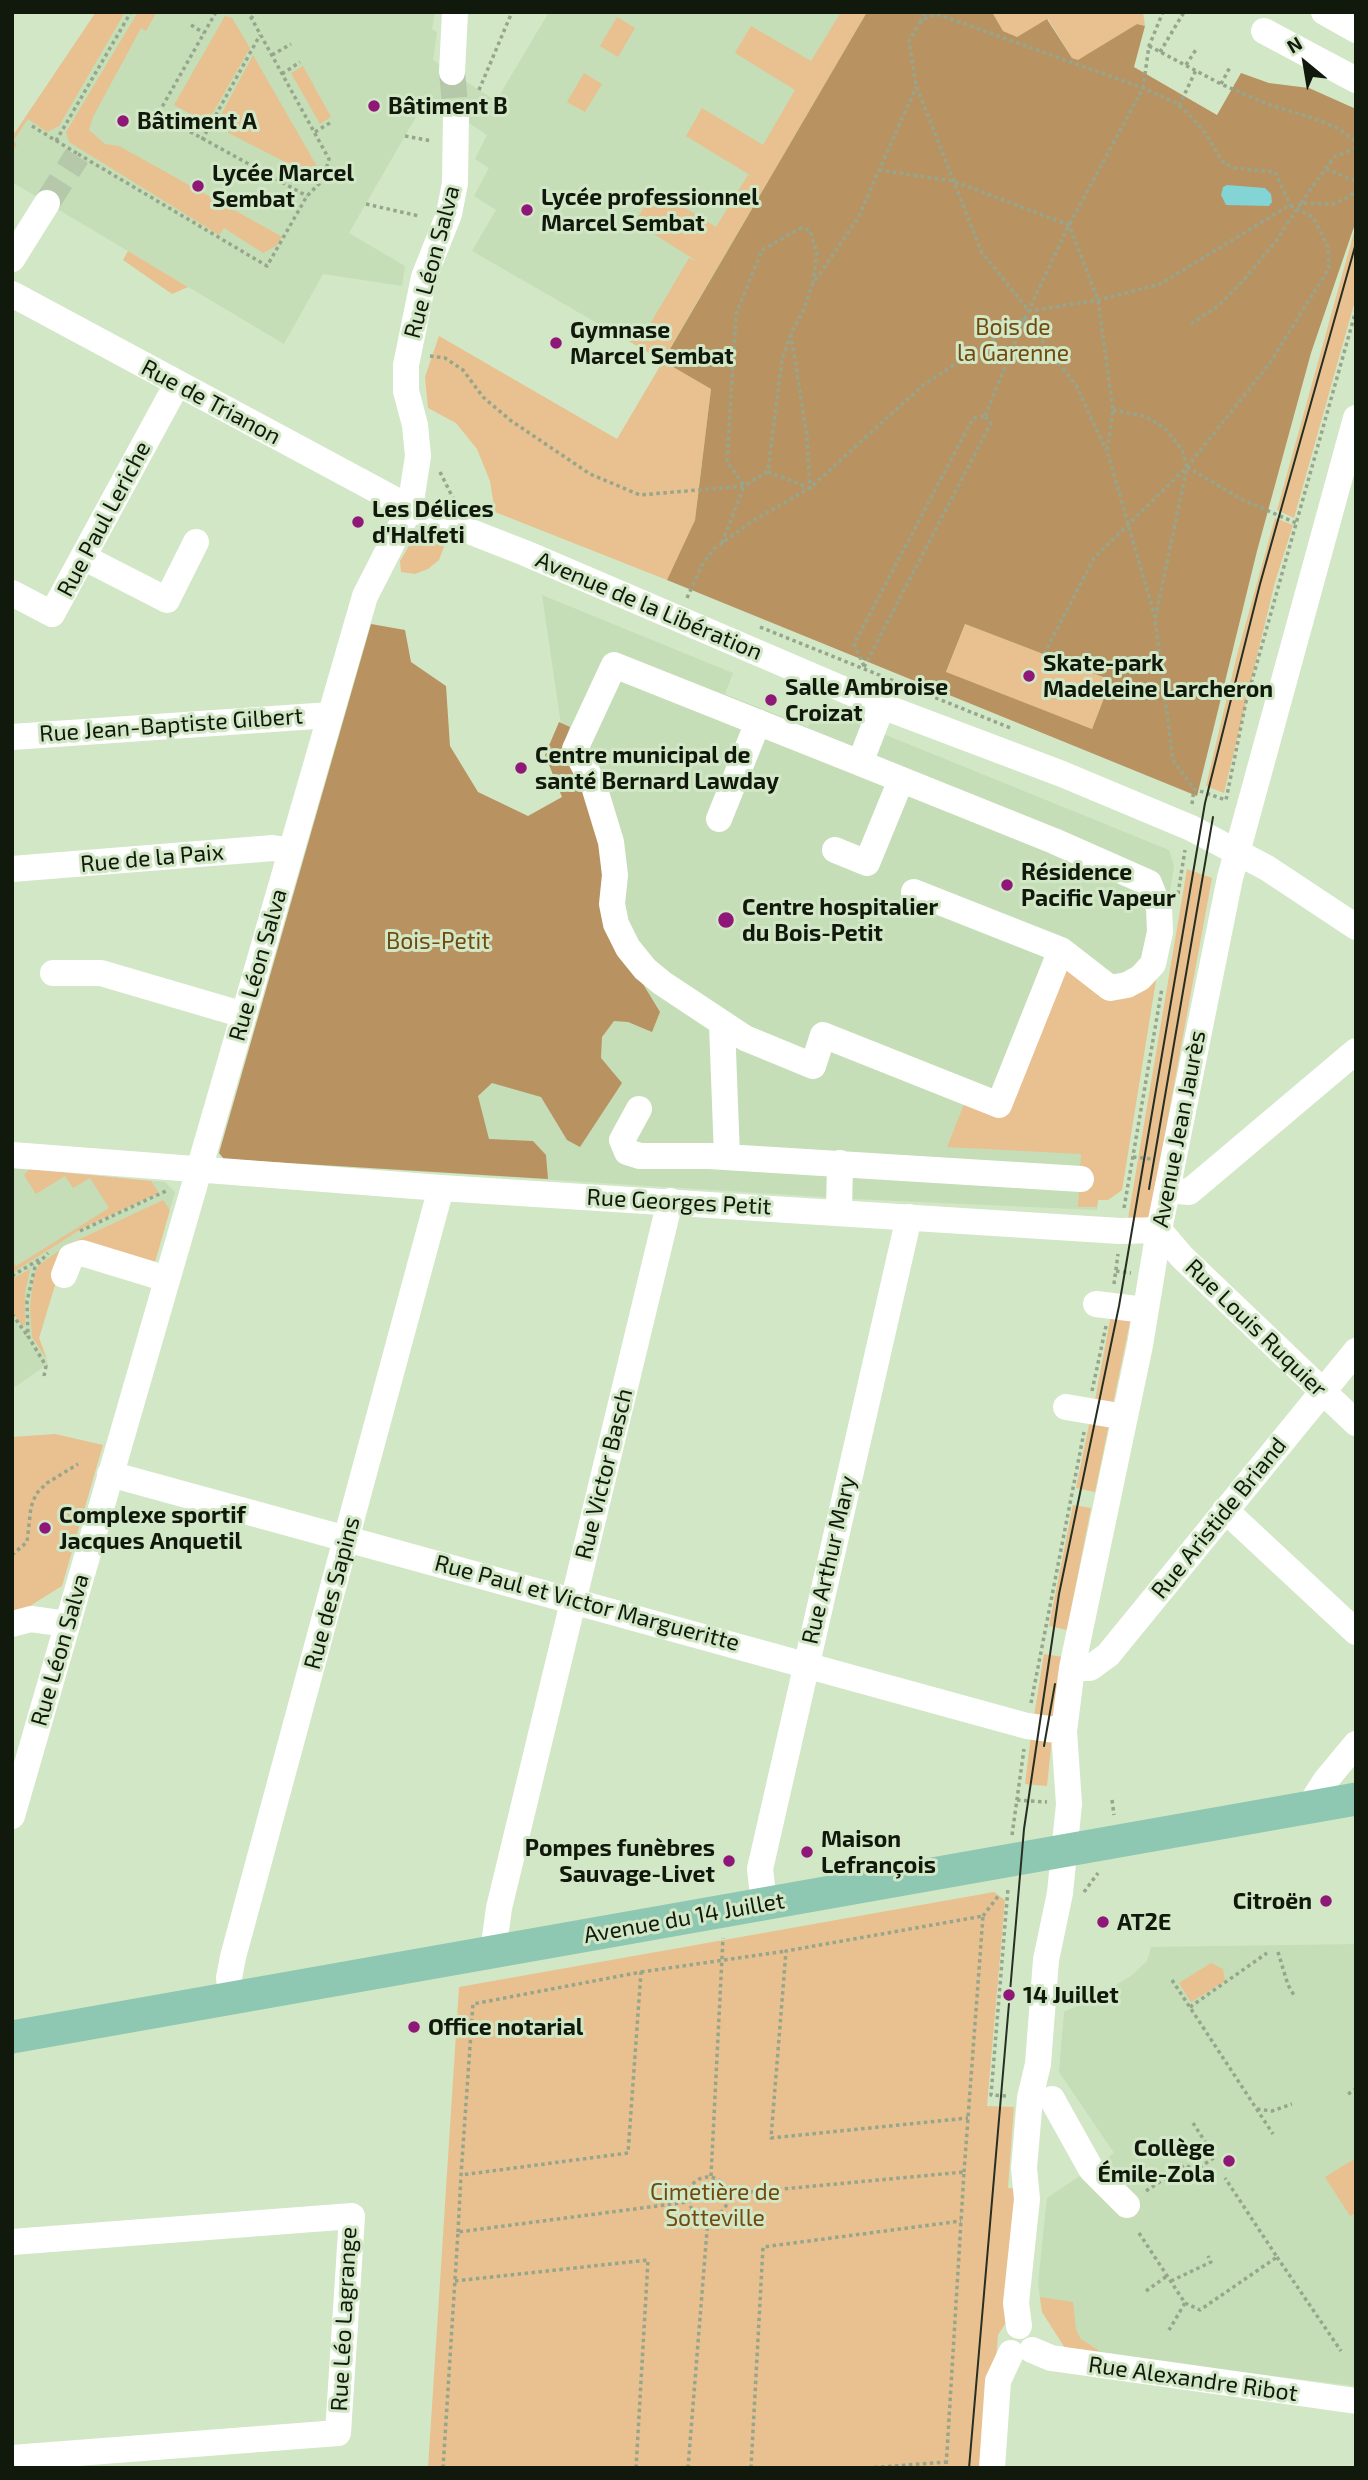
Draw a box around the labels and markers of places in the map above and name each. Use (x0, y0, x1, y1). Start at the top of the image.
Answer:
place label: Bâtiment B (388, 92, 508, 120)
marker: Bâtiment B (366, 98, 382, 114)
place label: Bâtiment A (137, 107, 257, 135)
marker: Bâtiment A (115, 113, 131, 129)
place label: Lycée Marcel Sembat (212, 159, 354, 213)
marker: Lycée Marcel Sembat (190, 178, 206, 194)
place label: Lycée professionnel Marcel Sembat (541, 183, 759, 237)
marker: Lycée professionnel Marcel Sembat (519, 202, 535, 218)
place label: Gymnase Marcel Sembat (570, 316, 734, 370)
marker: Gymnase Marcel Sembat (548, 335, 564, 351)
place label: Les Délices d'Halfeti (372, 495, 494, 549)
marker: Les Délices d'Halfeti (350, 514, 366, 530)
place label: Skate-park Madeleine Larcheron (1043, 649, 1273, 703)
marker: Skate-park Madeleine Larcheron (1021, 668, 1037, 684)
place label: Salle Ambroise Croizat (785, 673, 948, 727)
marker: Salle Ambroise Croizat (763, 692, 779, 708)
place label: Centre municipal de santé Bernard Lawday (535, 741, 779, 795)
marker: Centre municipal de santé Bernard Lawday (513, 760, 529, 776)
place label: Résidence Pacific Vapeur (1021, 858, 1176, 912)
marker: Résidence Pacific Vapeur (999, 877, 1015, 893)
place label: Centre hospitalier du Bois-Petit (742, 893, 938, 947)
marker: Centre hospitalier du Bois-Petit (716, 910, 736, 930)
place label: Complexe sportif Jacques Anquetil (59, 1501, 246, 1555)
marker: Complexe sportif Jacques Anquetil (37, 1520, 53, 1536)
place label: Maison Lefrançois (821, 1825, 936, 1879)
place label: Pompes funèbres Sauvage-Livet (525, 1834, 715, 1888)
marker: Maison Lefrançois (799, 1844, 815, 1860)
marker: Pompes funèbres Sauvage-Livet (721, 1853, 737, 1869)
place label: Citroën (1233, 1887, 1312, 1915)
marker: Citroën (1318, 1893, 1334, 1909)
place label: AT2E (1117, 1908, 1171, 1936)
marker: AT2E (1095, 1914, 1111, 1930)
place label: 14 Juillet (1023, 1981, 1119, 2009)
marker: 14 Juillet (1001, 1987, 1017, 2003)
place label: Office notarial (428, 2013, 583, 2041)
marker: Office notarial (406, 2019, 422, 2035)
place label: Collège Émile-Zola (1097, 2134, 1215, 2188)
marker: Collège Émile-Zola (1221, 2153, 1237, 2169)

